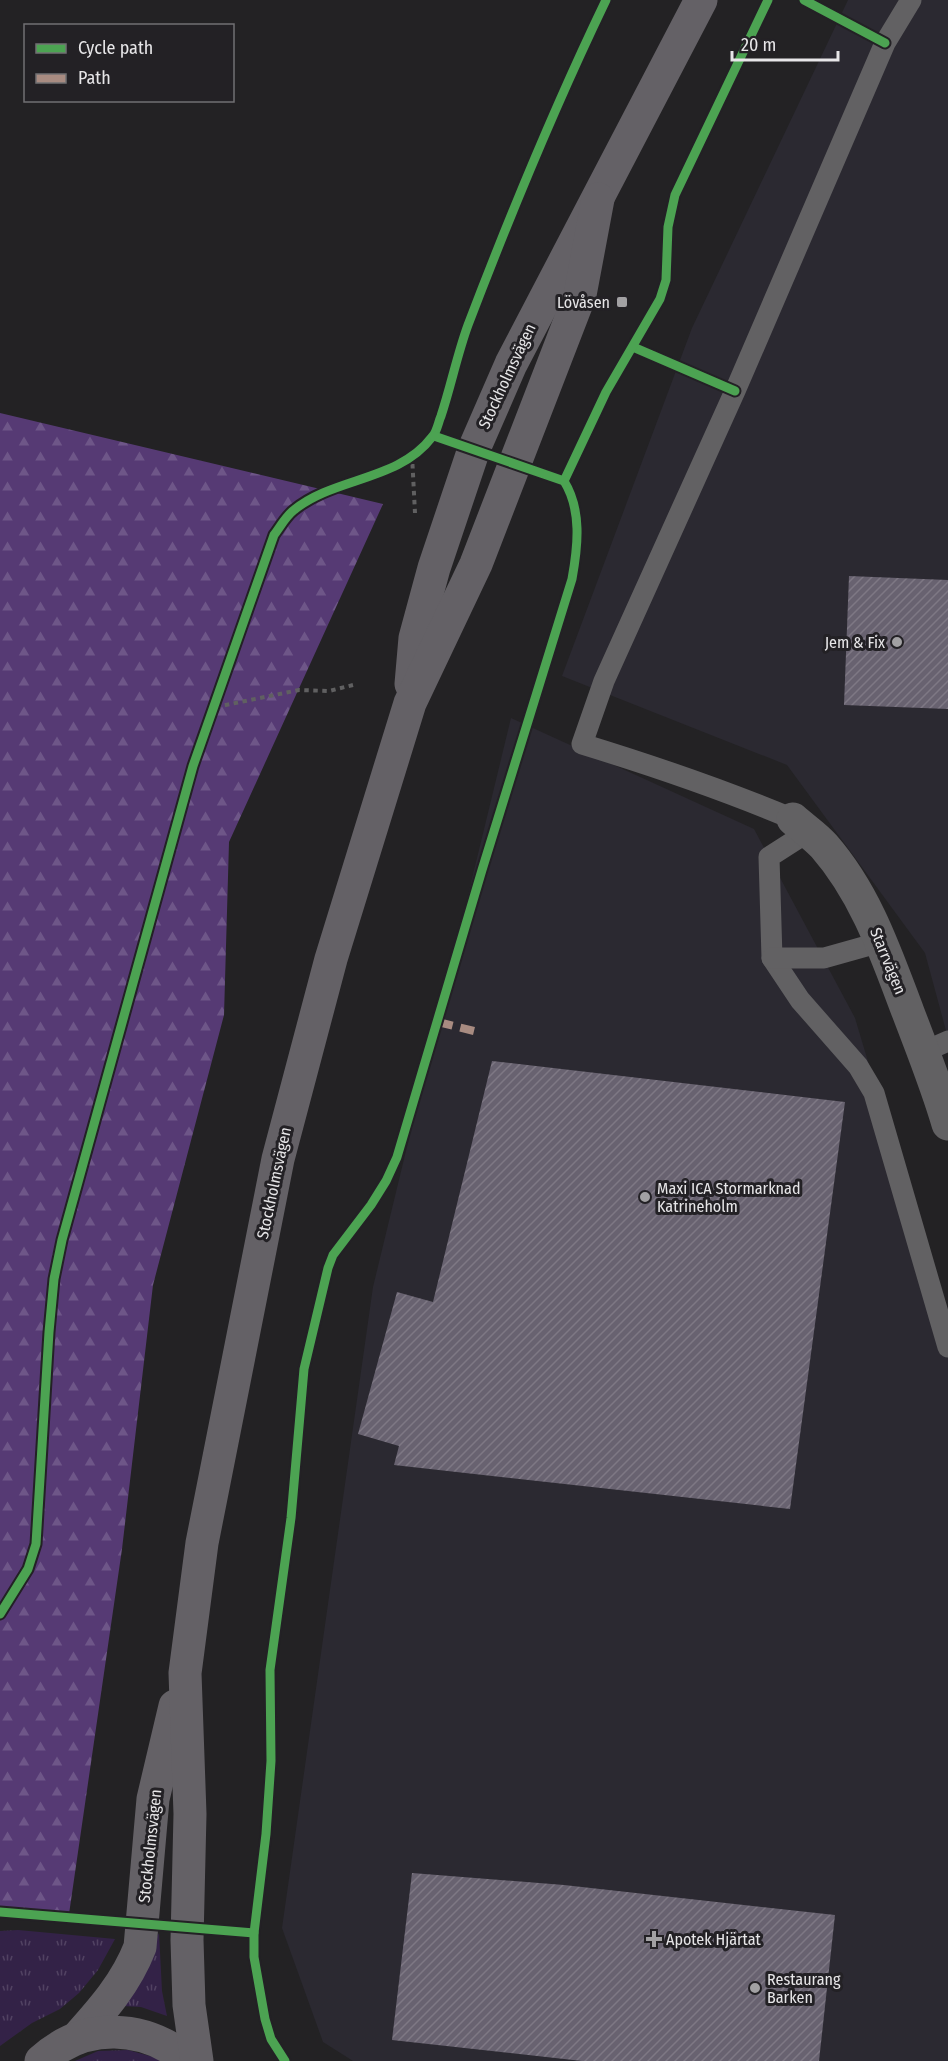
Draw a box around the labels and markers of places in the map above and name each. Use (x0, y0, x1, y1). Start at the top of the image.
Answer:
place label: Lövåsen (557, 293, 610, 312)
marker: Lövåsen (615, 295, 629, 309)
place label: Jem & Fix (825, 633, 885, 652)
marker: Jem & Fix (890, 635, 904, 649)
place label: Maxi ICA Stormarknad Katrineholm (657, 1179, 800, 1216)
marker: Maxi ICA Stormarknad Katrineholm (638, 1190, 652, 1204)
place label: Apotek Hjärtat (666, 1930, 762, 1949)
marker: Apotek Hjärtat (647, 1932, 661, 1946)
place label: Restaurang Barken (767, 1970, 841, 2007)
marker: Restaurang Barken (748, 1981, 762, 1995)

